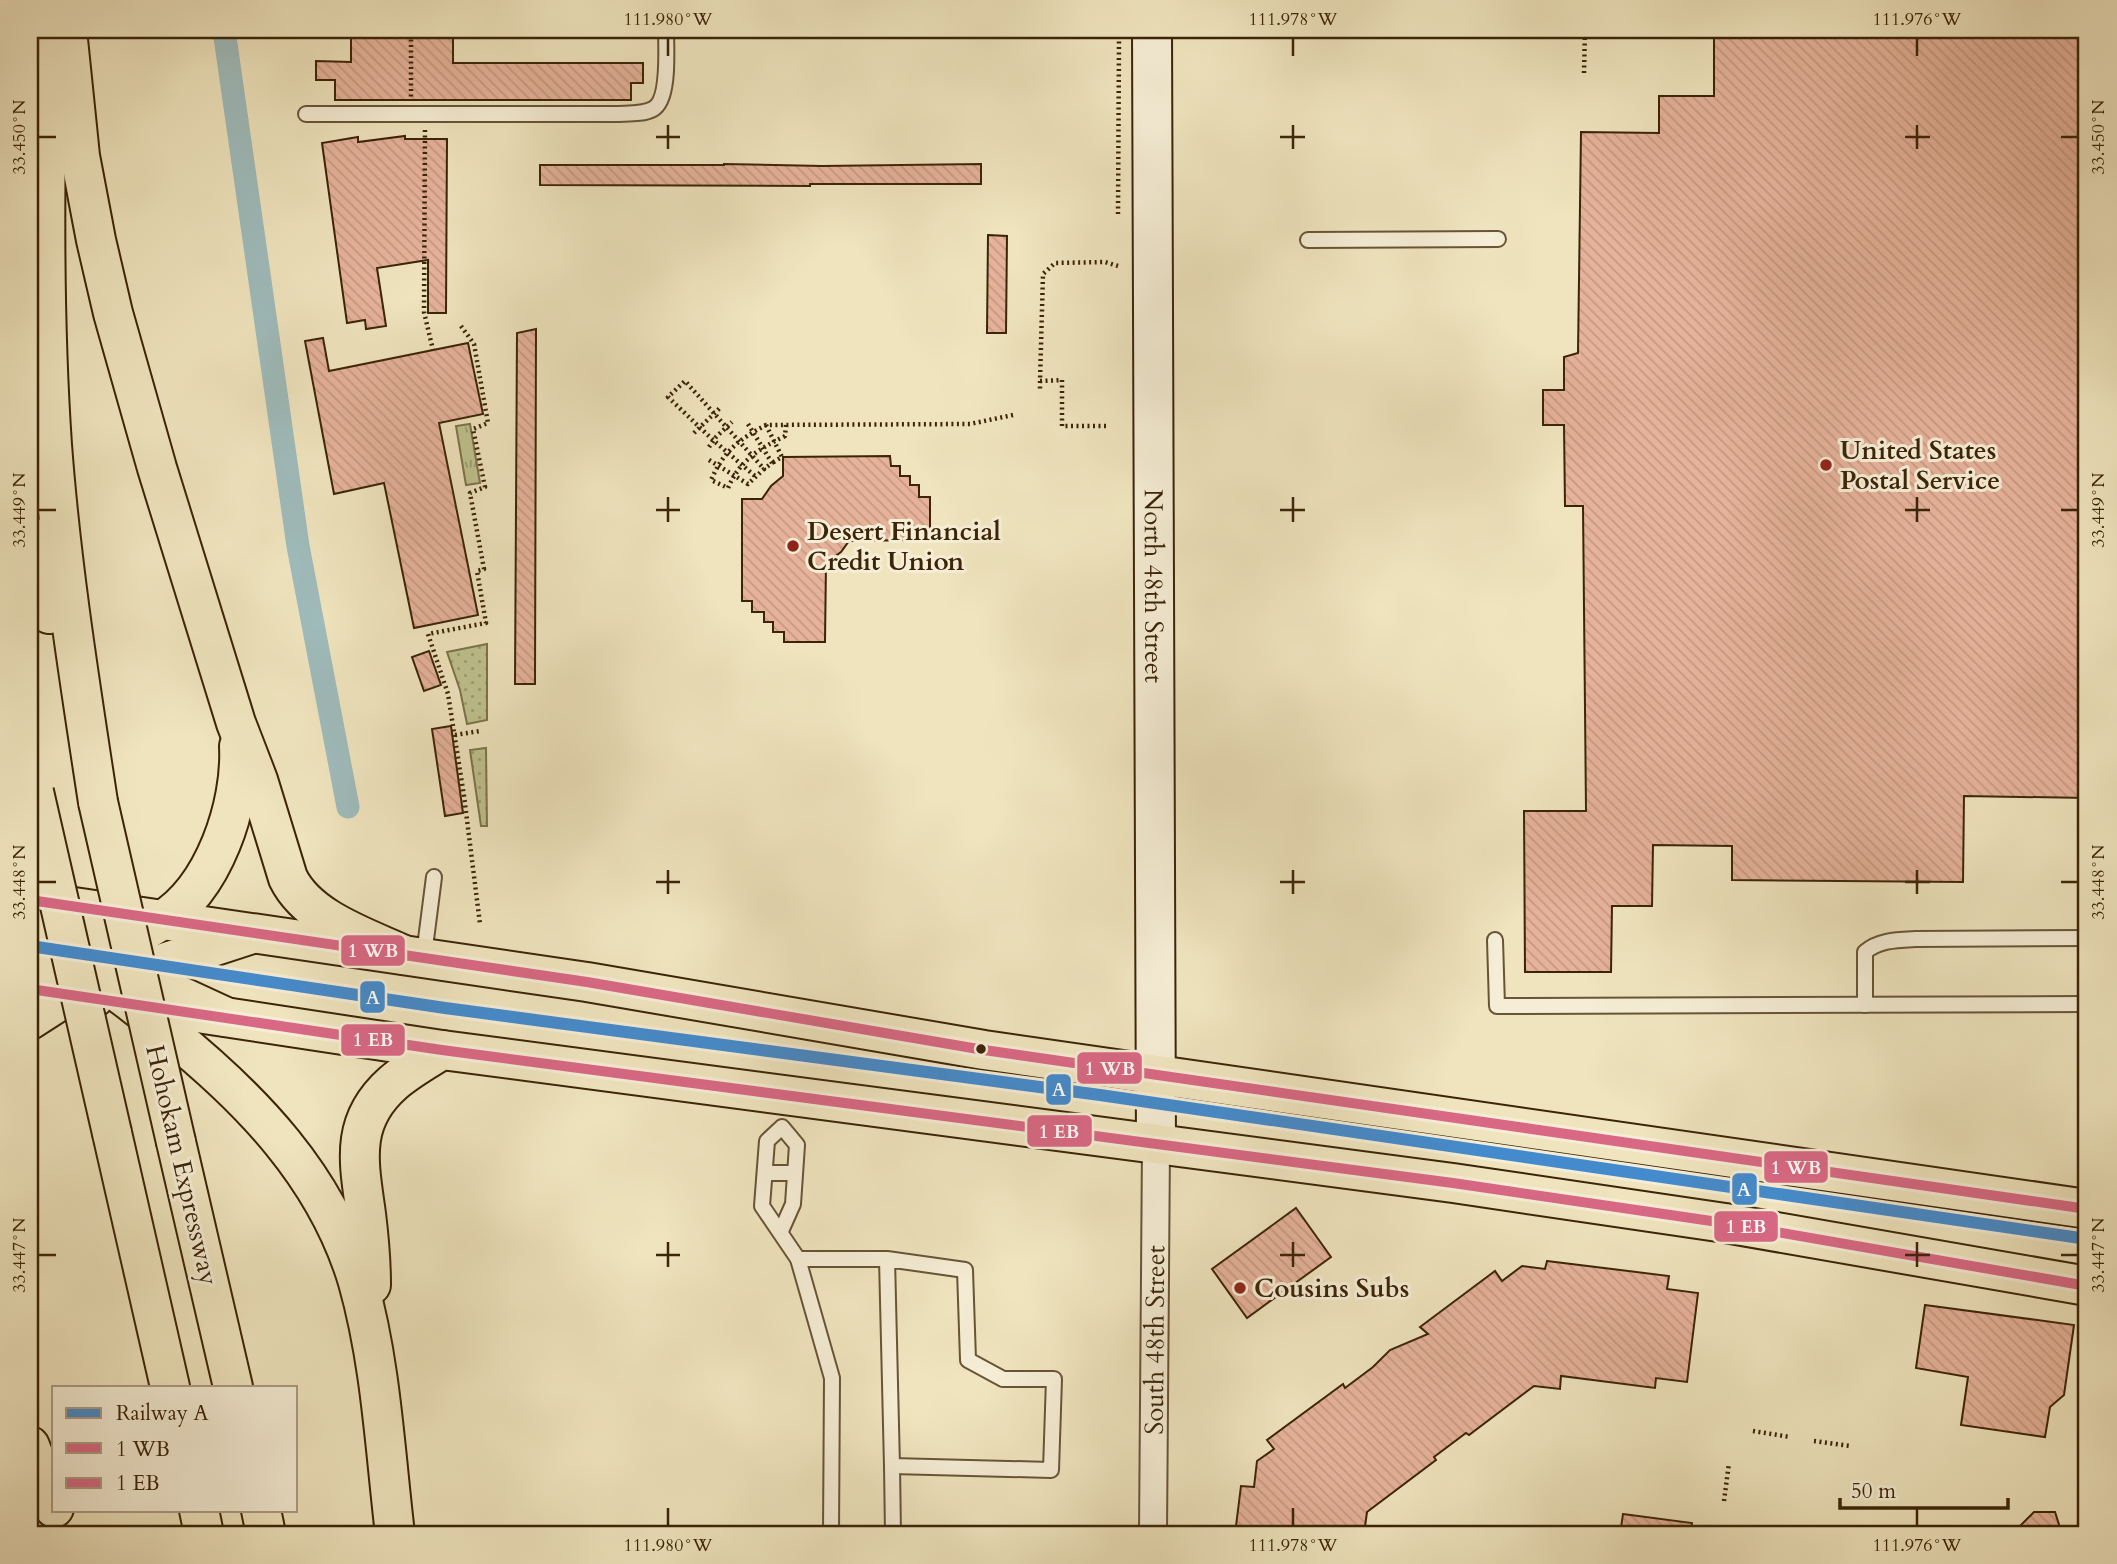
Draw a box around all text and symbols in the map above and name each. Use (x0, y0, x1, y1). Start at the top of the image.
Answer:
text: 111.980°W (624, 7, 713, 32)
text: 111.978°W (1249, 7, 1338, 32)
text: 111.976°W (1873, 7, 1962, 32)
text: 33.450°N (7, 99, 32, 175)
text: 33.450°N (2086, 99, 2111, 175)
place label: United States Postal Service (1840, 433, 2000, 498)
marker: United States Postal Service (1818, 457, 1834, 473)
text: 33.449°N (7, 472, 32, 548)
text: 33.449°N (2086, 472, 2111, 548)
street label: North 48th Street (1136, 489, 1172, 683)
place label: Desert Financial Credit Union (807, 514, 1001, 579)
marker: Desert Financial Credit Union (785, 538, 801, 554)
text: 33.448°N (7, 844, 32, 920)
text: 33.448°N (2086, 844, 2111, 920)
line badge: 1 WB (340, 934, 406, 967)
text: 1 WB (348, 938, 398, 964)
line badge: A (359, 980, 386, 1014)
text: A (366, 985, 381, 1011)
line badge: 1 EB (340, 1023, 406, 1057)
text: 1 EB (353, 1027, 393, 1053)
street label: Hohokam Expressway (137, 1041, 227, 1289)
unlabelled marker (974, 1042, 988, 1056)
line badge: 1 WB (1076, 1051, 1143, 1085)
text: 1 WB (1085, 1056, 1135, 1082)
line badge: A (1045, 1073, 1072, 1106)
text: A (1052, 1077, 1067, 1103)
line badge: 1 EB (1026, 1114, 1093, 1148)
text: 1 EB (1039, 1119, 1079, 1145)
line badge: 1 WB (1763, 1150, 1829, 1184)
text: 1 WB (1771, 1155, 1821, 1181)
line badge: A (1731, 1172, 1758, 1206)
text: A (1737, 1177, 1752, 1203)
line badge: 1 EB (1713, 1210, 1779, 1243)
text: 1 EB (1726, 1214, 1766, 1240)
text: 33.447°N (7, 1217, 32, 1293)
text: 33.447°N (2086, 1217, 2111, 1293)
street label: South 48th Street (1136, 1245, 1173, 1435)
place label: Cousins Subs (1254, 1271, 1409, 1306)
marker: Cousins Subs (1232, 1280, 1248, 1296)
legend (52, 1386, 298, 1512)
text: Railway A (116, 1399, 209, 1428)
text: 1 WB (116, 1435, 170, 1464)
scale bar (1840, 1466, 2008, 1510)
text: 1 EB (116, 1469, 160, 1498)
text: 50 m (1851, 1477, 1896, 1506)
text: 111.980°W (624, 1533, 713, 1558)
text: 111.978°W (1249, 1533, 1338, 1558)
text: 111.976°W (1873, 1533, 1962, 1558)

